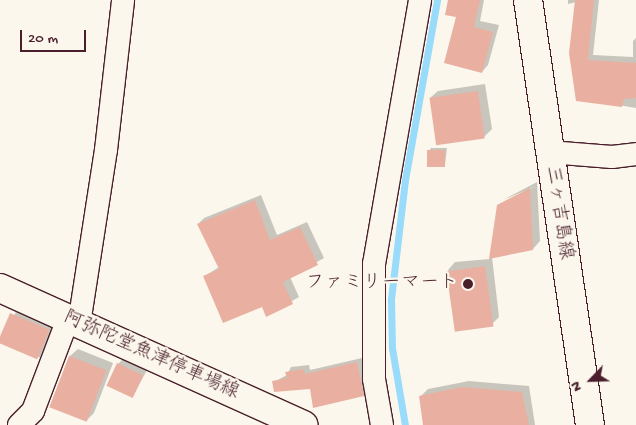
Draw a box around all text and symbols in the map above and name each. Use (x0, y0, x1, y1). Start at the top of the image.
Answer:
scale bar (22, 20, 89, 52)
text: 20 m (28, 30, 58, 48)
street label: 三ヶ吉島線 (539, 164, 577, 262)
place label: ファミリーマート (306, 273, 458, 295)
marker: ファミリーマート (462, 278, 474, 290)
street label: 阿弥陀堂魚津停車場線 (60, 307, 242, 405)
north arrow (566, 355, 616, 405)
text: N (567, 379, 586, 394)

